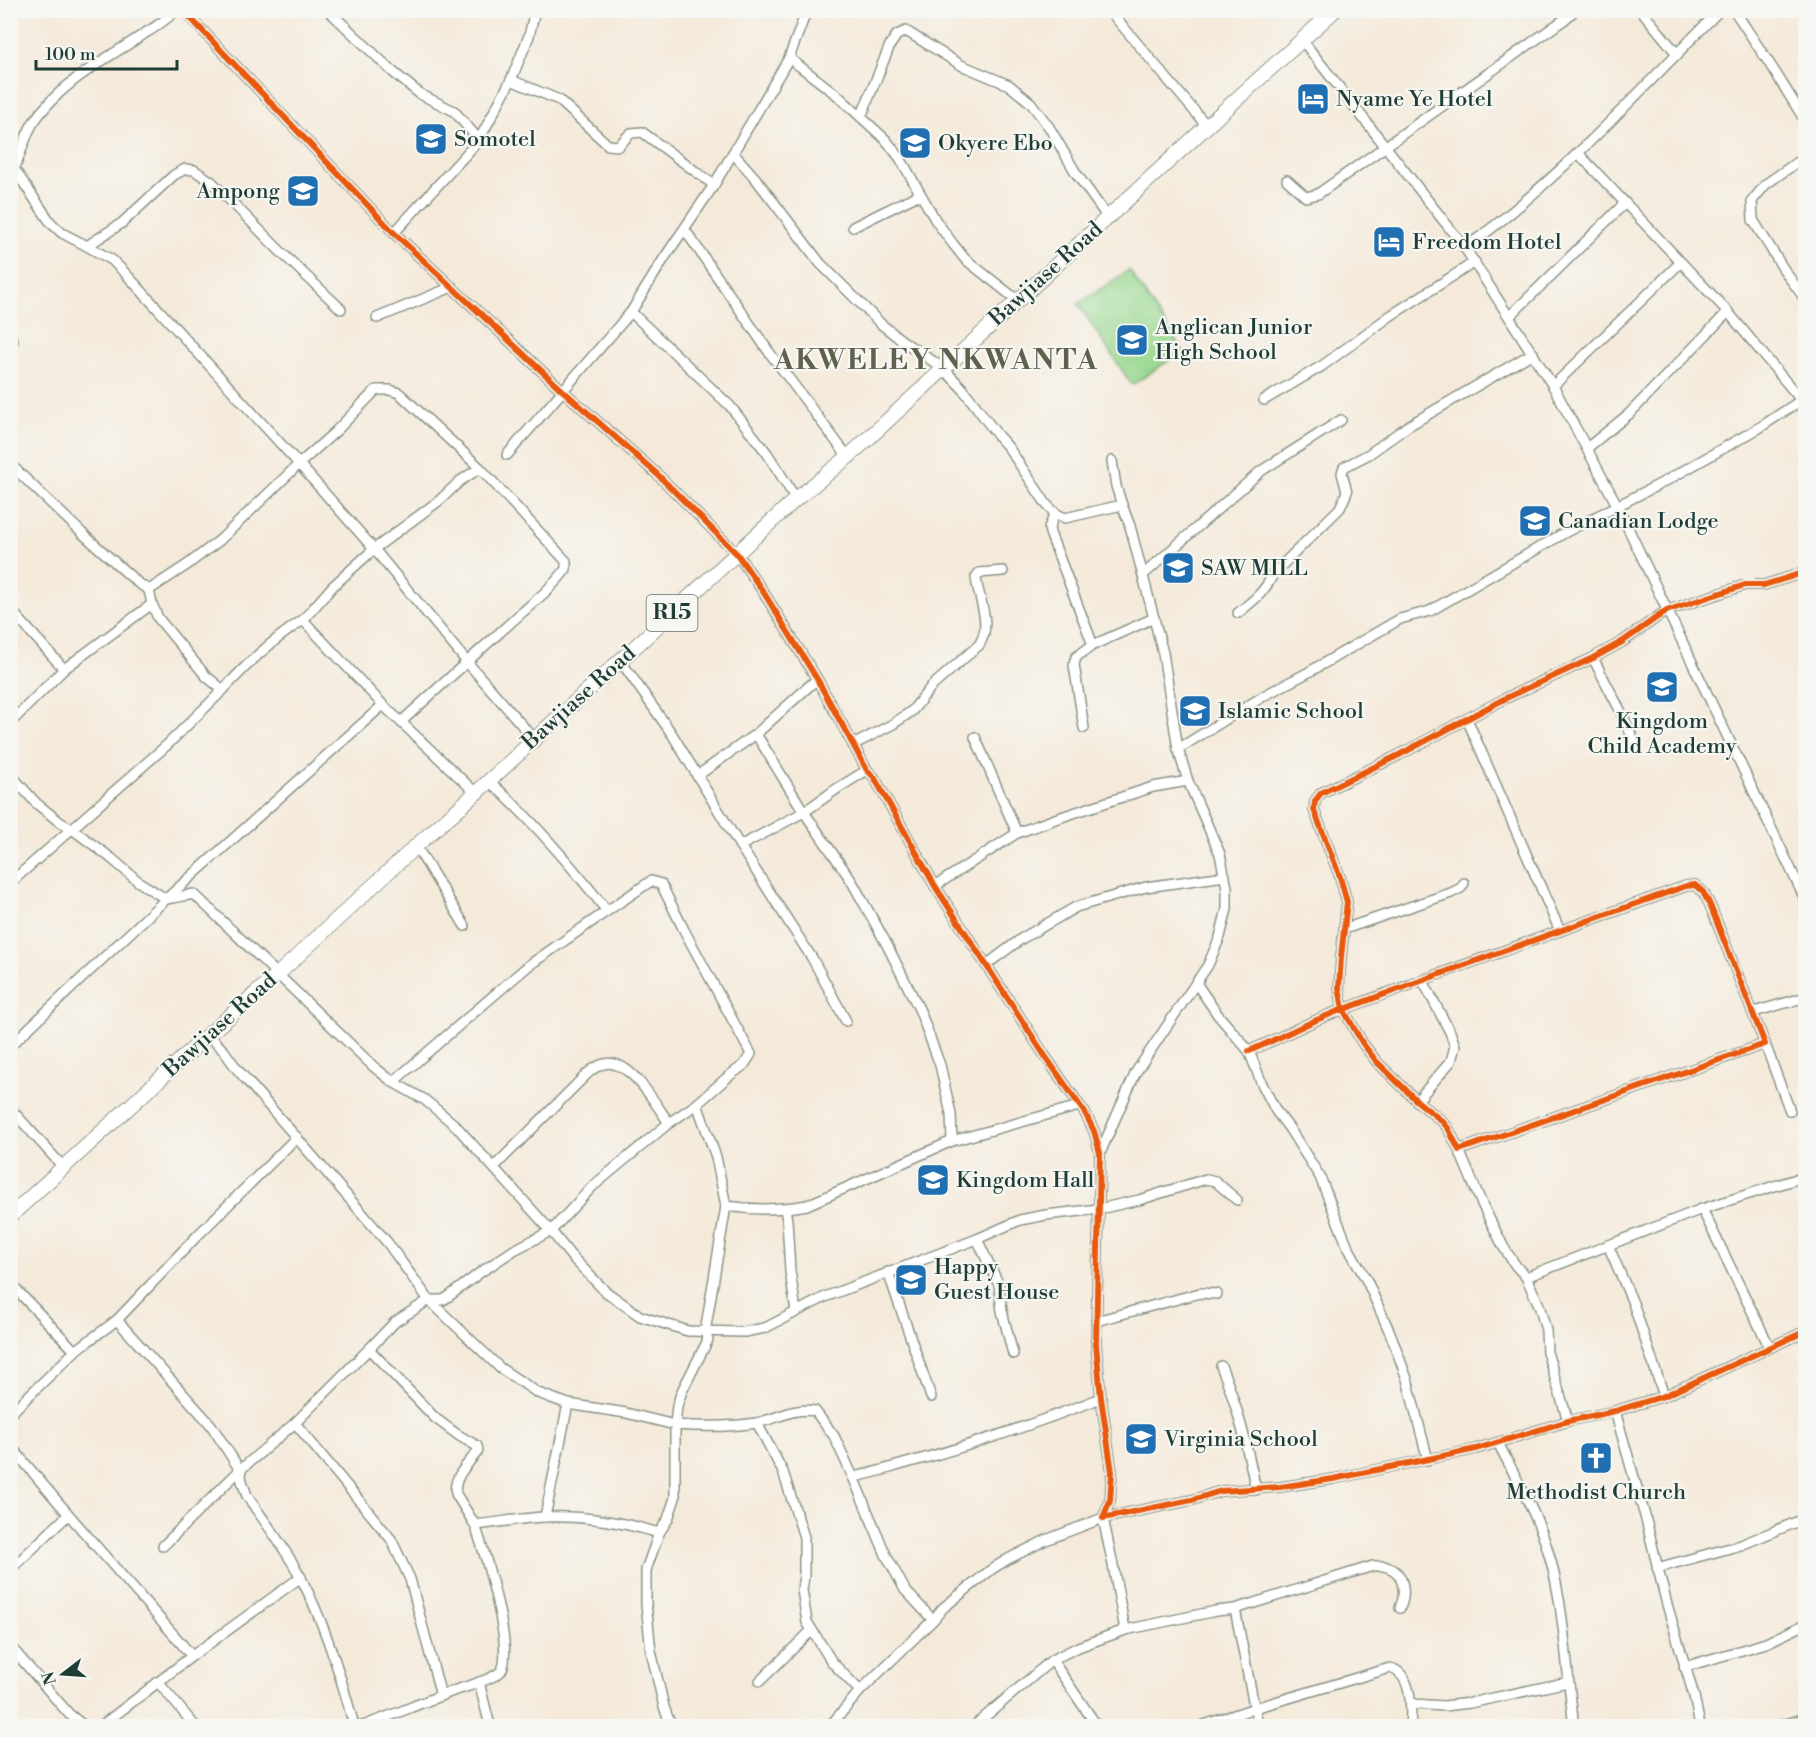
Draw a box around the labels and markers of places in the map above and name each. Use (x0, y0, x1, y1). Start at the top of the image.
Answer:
hotel icon: Nyame Ye Hotel (1295, 81, 1331, 117)
place label: Nyame Ye Hotel (1336, 86, 1493, 113)
school or university icon: Somotel (413, 121, 449, 157)
school or university icon: Okyere Ebo (897, 125, 933, 161)
place label: Somotel (454, 126, 536, 153)
place label: Okyere Ebo (938, 130, 1053, 157)
school or university icon: Ampong (285, 173, 321, 209)
place label: Ampong (195, 178, 281, 205)
hotel icon: Freedom Hotel (1371, 224, 1407, 260)
place label: Freedom Hotel (1412, 229, 1562, 256)
place label: Anglican Junior High School (1154, 314, 1312, 366)
school or university icon: Anglican Junior High School (1114, 322, 1150, 358)
school or university icon: Canadian Lodge (1517, 503, 1553, 539)
place label: Canadian Lodge (1558, 508, 1719, 535)
school or university icon: SAW MILL (1160, 550, 1196, 586)
place label: SAW MILL (1201, 555, 1308, 582)
school or university icon: Kingdom Child Academy (1644, 669, 1680, 705)
school or university icon: Islamic School (1177, 693, 1213, 729)
place label: Islamic School (1218, 698, 1364, 725)
place label: Kingdom Child Academy (1587, 708, 1737, 760)
school or university icon: Kingdom Hall (915, 1162, 951, 1198)
place label: Kingdom Hall (956, 1167, 1095, 1194)
place label: Happy Guest House (934, 1254, 1059, 1306)
school or university icon: Happy Guest House (893, 1262, 929, 1298)
school or university icon: Virginia School (1123, 1421, 1159, 1457)
place label: Virginia School (1163, 1426, 1318, 1453)
church icon: Methodist Church (1578, 1440, 1614, 1476)
place label: Methodist Church (1506, 1479, 1686, 1506)

